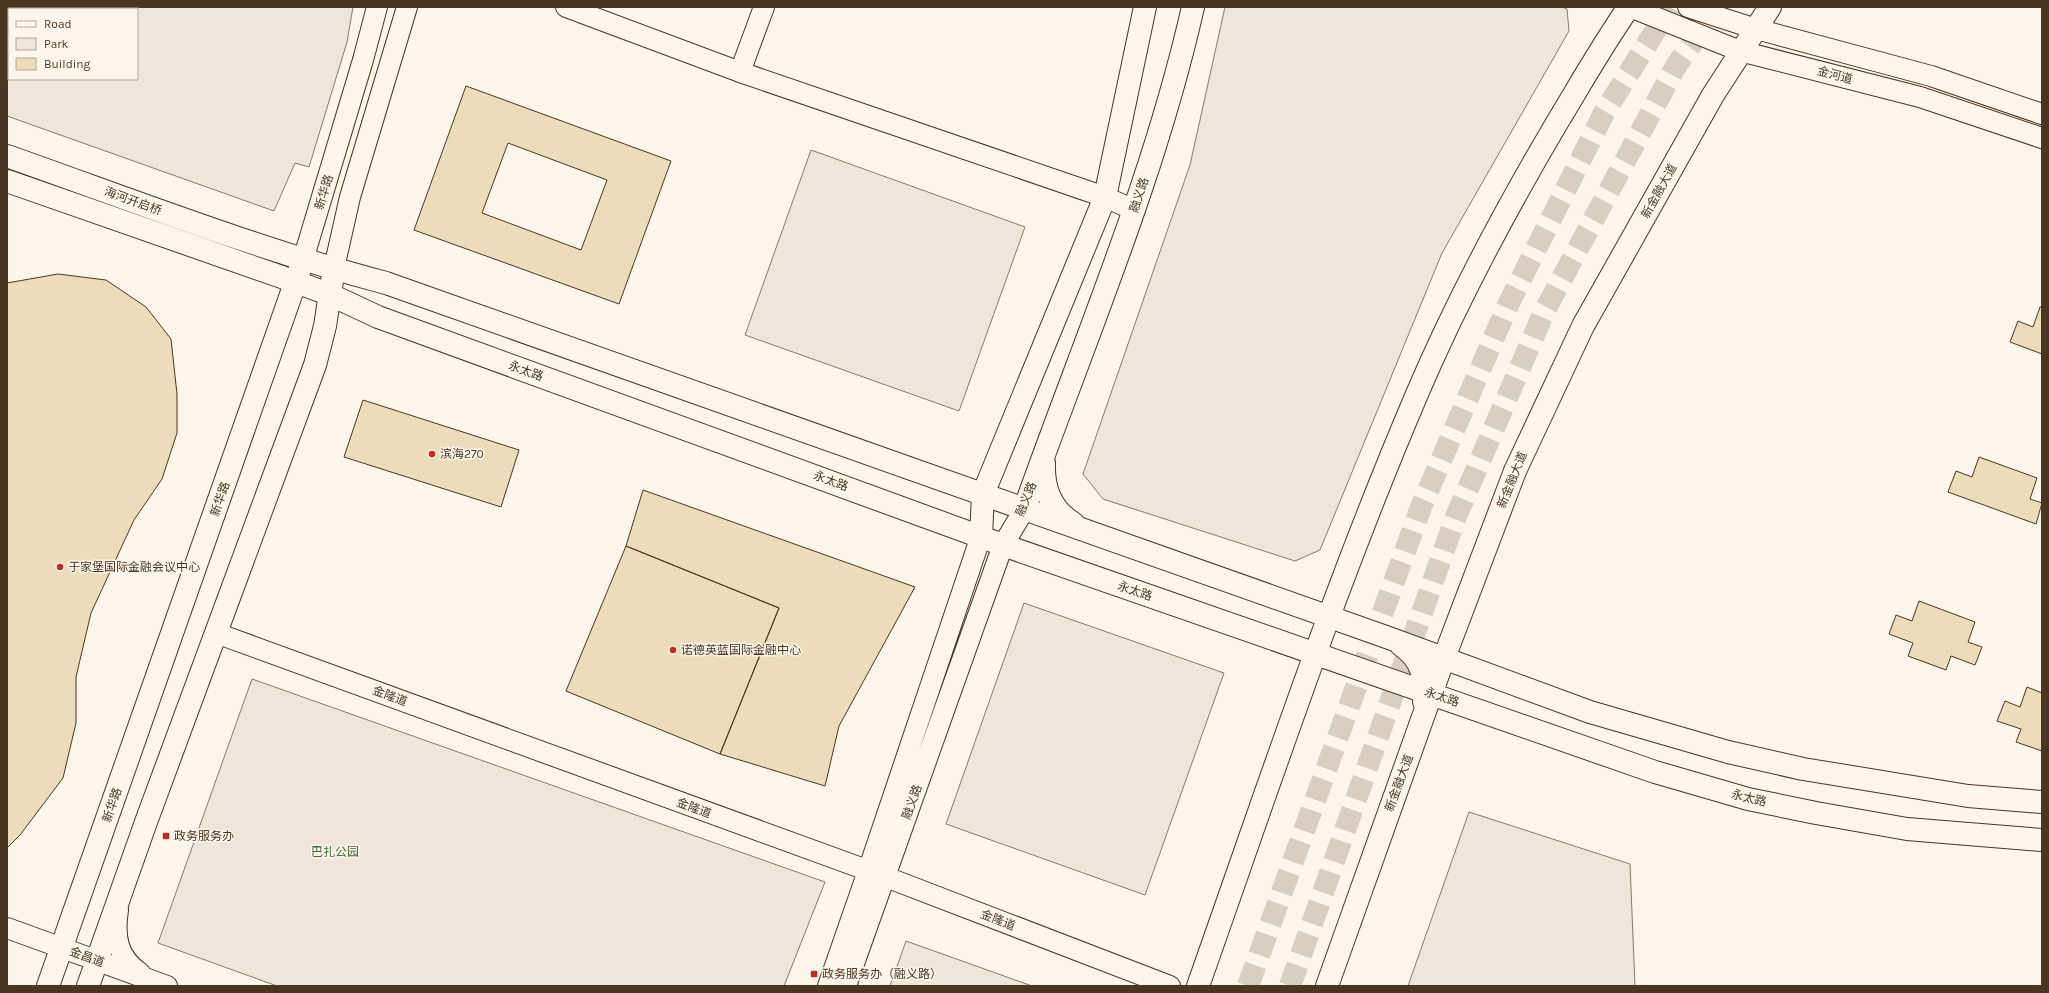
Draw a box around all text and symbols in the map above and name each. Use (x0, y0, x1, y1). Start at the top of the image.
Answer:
legend (8, 8, 138, 80)
text: Road (44, 17, 72, 31)
text: Park (44, 37, 69, 51)
text: Building (44, 57, 91, 71)
street label: 金河道 (1816, 64, 1854, 86)
street label: 新金融大道 (1638, 161, 1680, 221)
street label: 新华路 (312, 173, 336, 211)
street label: 融义路 (1127, 176, 1151, 214)
street label: 海河开启桥 (102, 184, 164, 218)
street label: 永太路 (507, 358, 545, 384)
place label: 滨海270 (440, 447, 484, 461)
marker: 滨海270 (427, 449, 437, 459)
street label: 新金融大道 (1494, 450, 1530, 510)
street label: 永太路 (812, 468, 850, 494)
street label: 新华路 (208, 480, 232, 518)
street label: 融义路 (1013, 480, 1039, 518)
place label: 于家堡国际金融会议中心 (68, 560, 200, 574)
marker: 于家堡国际金融会议中心 (55, 562, 65, 572)
street label: 永太路 (1116, 579, 1154, 603)
place label: 诺德英蓝国际金融中心 (681, 643, 801, 657)
marker: 诺德英蓝国际金融中心 (668, 645, 678, 655)
street label: 金隆道 (371, 683, 409, 709)
street label: 永太路 (1423, 685, 1461, 709)
street label: 新金融大道 (1382, 752, 1416, 814)
street label: 融义路 (899, 783, 925, 821)
street label: 新华路 (100, 786, 124, 824)
street label: 永太路 (1730, 787, 1768, 809)
street label: 金隆道 (675, 795, 713, 821)
place label: 政务服务办 (174, 829, 234, 843)
marker: 政务服务办 (161, 831, 171, 841)
park label: 巴扎公园 (311, 845, 359, 859)
street label: 金隆道 (979, 907, 1017, 933)
street label: 金昌道 (68, 944, 106, 970)
place label: 政务服务办（融义路） (822, 967, 942, 981)
marker: 政务服务办（融义路） (809, 969, 819, 979)

